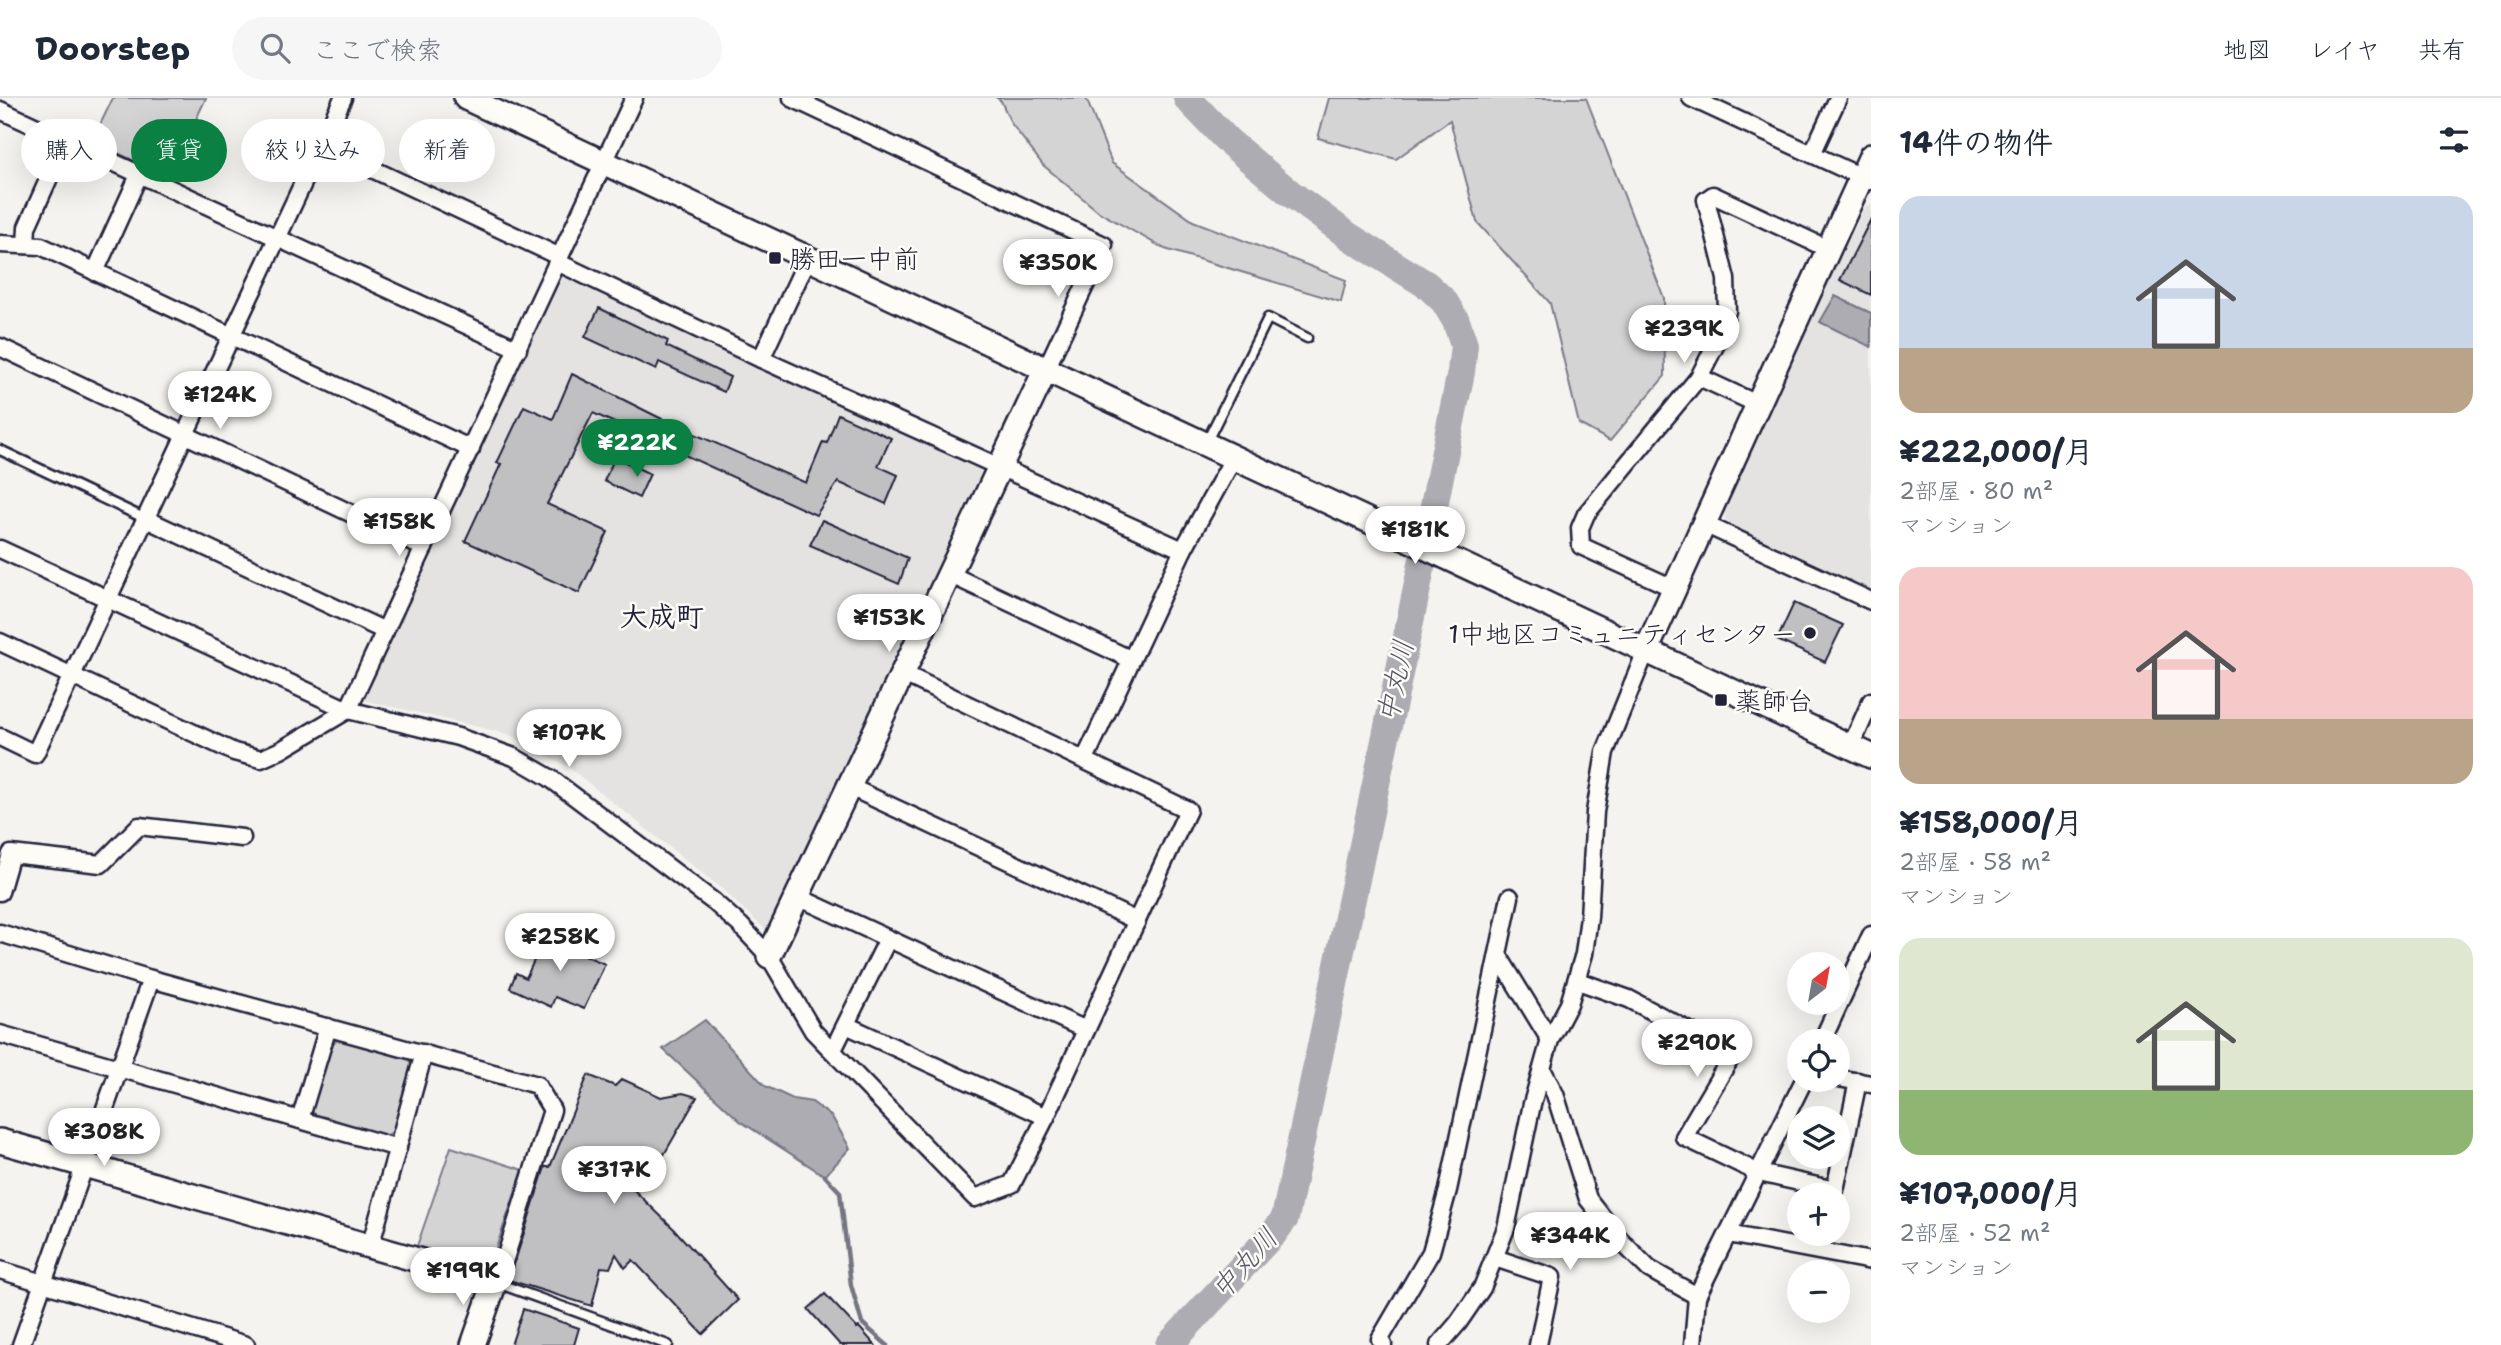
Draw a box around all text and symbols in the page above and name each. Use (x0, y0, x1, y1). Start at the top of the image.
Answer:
search box (232, 17, 722, 80)
text: Doorstep (35, 26, 190, 71)
icon: search (256, 29, 294, 67)
text: ここで検索 (312, 32, 442, 67)
text: 地図 (2223, 34, 2271, 66)
text: レイヤ (2309, 34, 2380, 66)
text: 共有 (2418, 34, 2466, 66)
chip: 購入 (21, 119, 117, 182)
chip: 賃貸 (131, 119, 227, 182)
chip: 絞り込み (241, 119, 385, 182)
chip: 新着 (399, 119, 495, 182)
icon: filters (2435, 121, 2473, 159)
text: 14件の物件 (1899, 122, 2053, 163)
pin: ¥350K (1009, 240, 1107, 299)
place label: 勝田一中前 (789, 241, 919, 276)
icon: home (2123, 241, 2249, 367)
text: ¥350K (1019, 247, 1097, 277)
marker: 勝田一中前 (767, 250, 783, 266)
pin: ¥239K (1635, 306, 1733, 365)
text: ¥239K (1644, 313, 1724, 343)
pin: ¥124K (171, 372, 269, 431)
text: ¥124K (184, 379, 256, 409)
pin: ¥222K (588, 420, 686, 479)
text: ¥222K (597, 427, 677, 457)
text: ¥222,000/月 (1899, 431, 2094, 472)
text: 2部屋 · 80 m² (1899, 476, 2053, 506)
pin: ¥158K (350, 498, 448, 558)
text: ¥158K (363, 506, 435, 536)
pin: ¥181K (1366, 506, 1464, 566)
text: マンション (1899, 510, 2013, 540)
text: ¥181K (1381, 514, 1449, 544)
pin: ¥153K (840, 594, 938, 654)
district label: 大成町 (620, 597, 704, 635)
text: ¥153K (853, 602, 925, 632)
icon: home (2123, 612, 2249, 738)
place label: 1中地区コミュニティセンター (1448, 616, 1796, 651)
marker: 1中地区コミュニティセンター (1802, 625, 1818, 641)
water label: 中丸川 (1368, 636, 1422, 726)
place label: 薬師台 (1735, 683, 1813, 718)
marker: 薬師台 (1713, 692, 1729, 708)
pin: ¥107K (520, 710, 618, 769)
text: ¥107K (533, 717, 605, 747)
text: ¥158,000/月 (1899, 802, 2083, 843)
text: 2部屋 · 58 m² (1899, 847, 2051, 877)
text: マンション (1899, 881, 2013, 911)
pin: ¥258K (511, 914, 609, 973)
text: ¥258K (521, 921, 599, 951)
north arrow (1787, 952, 1850, 1015)
map controls (1787, 952, 1850, 1323)
icon: home (2123, 983, 2249, 1109)
pin: ¥290K (1648, 1020, 1746, 1079)
text: ¥290K (1658, 1027, 1736, 1057)
button: locate (1787, 1029, 1850, 1092)
button: layers (1787, 1106, 1850, 1169)
pin: ¥308K (55, 1108, 153, 1168)
text: ¥308K (64, 1116, 144, 1146)
pin: ¥317K (565, 1146, 663, 1206)
text: ¥317K (577, 1154, 651, 1184)
text: ¥107,000/月 (1899, 1173, 2083, 1214)
button: + (1787, 1183, 1850, 1246)
pin: ¥344K (1521, 1212, 1619, 1272)
text: 2部屋 · 52 m² (1899, 1218, 2051, 1248)
water label: 中丸川 (1202, 1219, 1286, 1307)
text: ¥344K (1530, 1220, 1610, 1250)
pin: ¥199K (414, 1248, 512, 1307)
text: マンション (1899, 1252, 2013, 1282)
text: ¥199K (426, 1255, 500, 1285)
button: − (1787, 1260, 1850, 1323)

